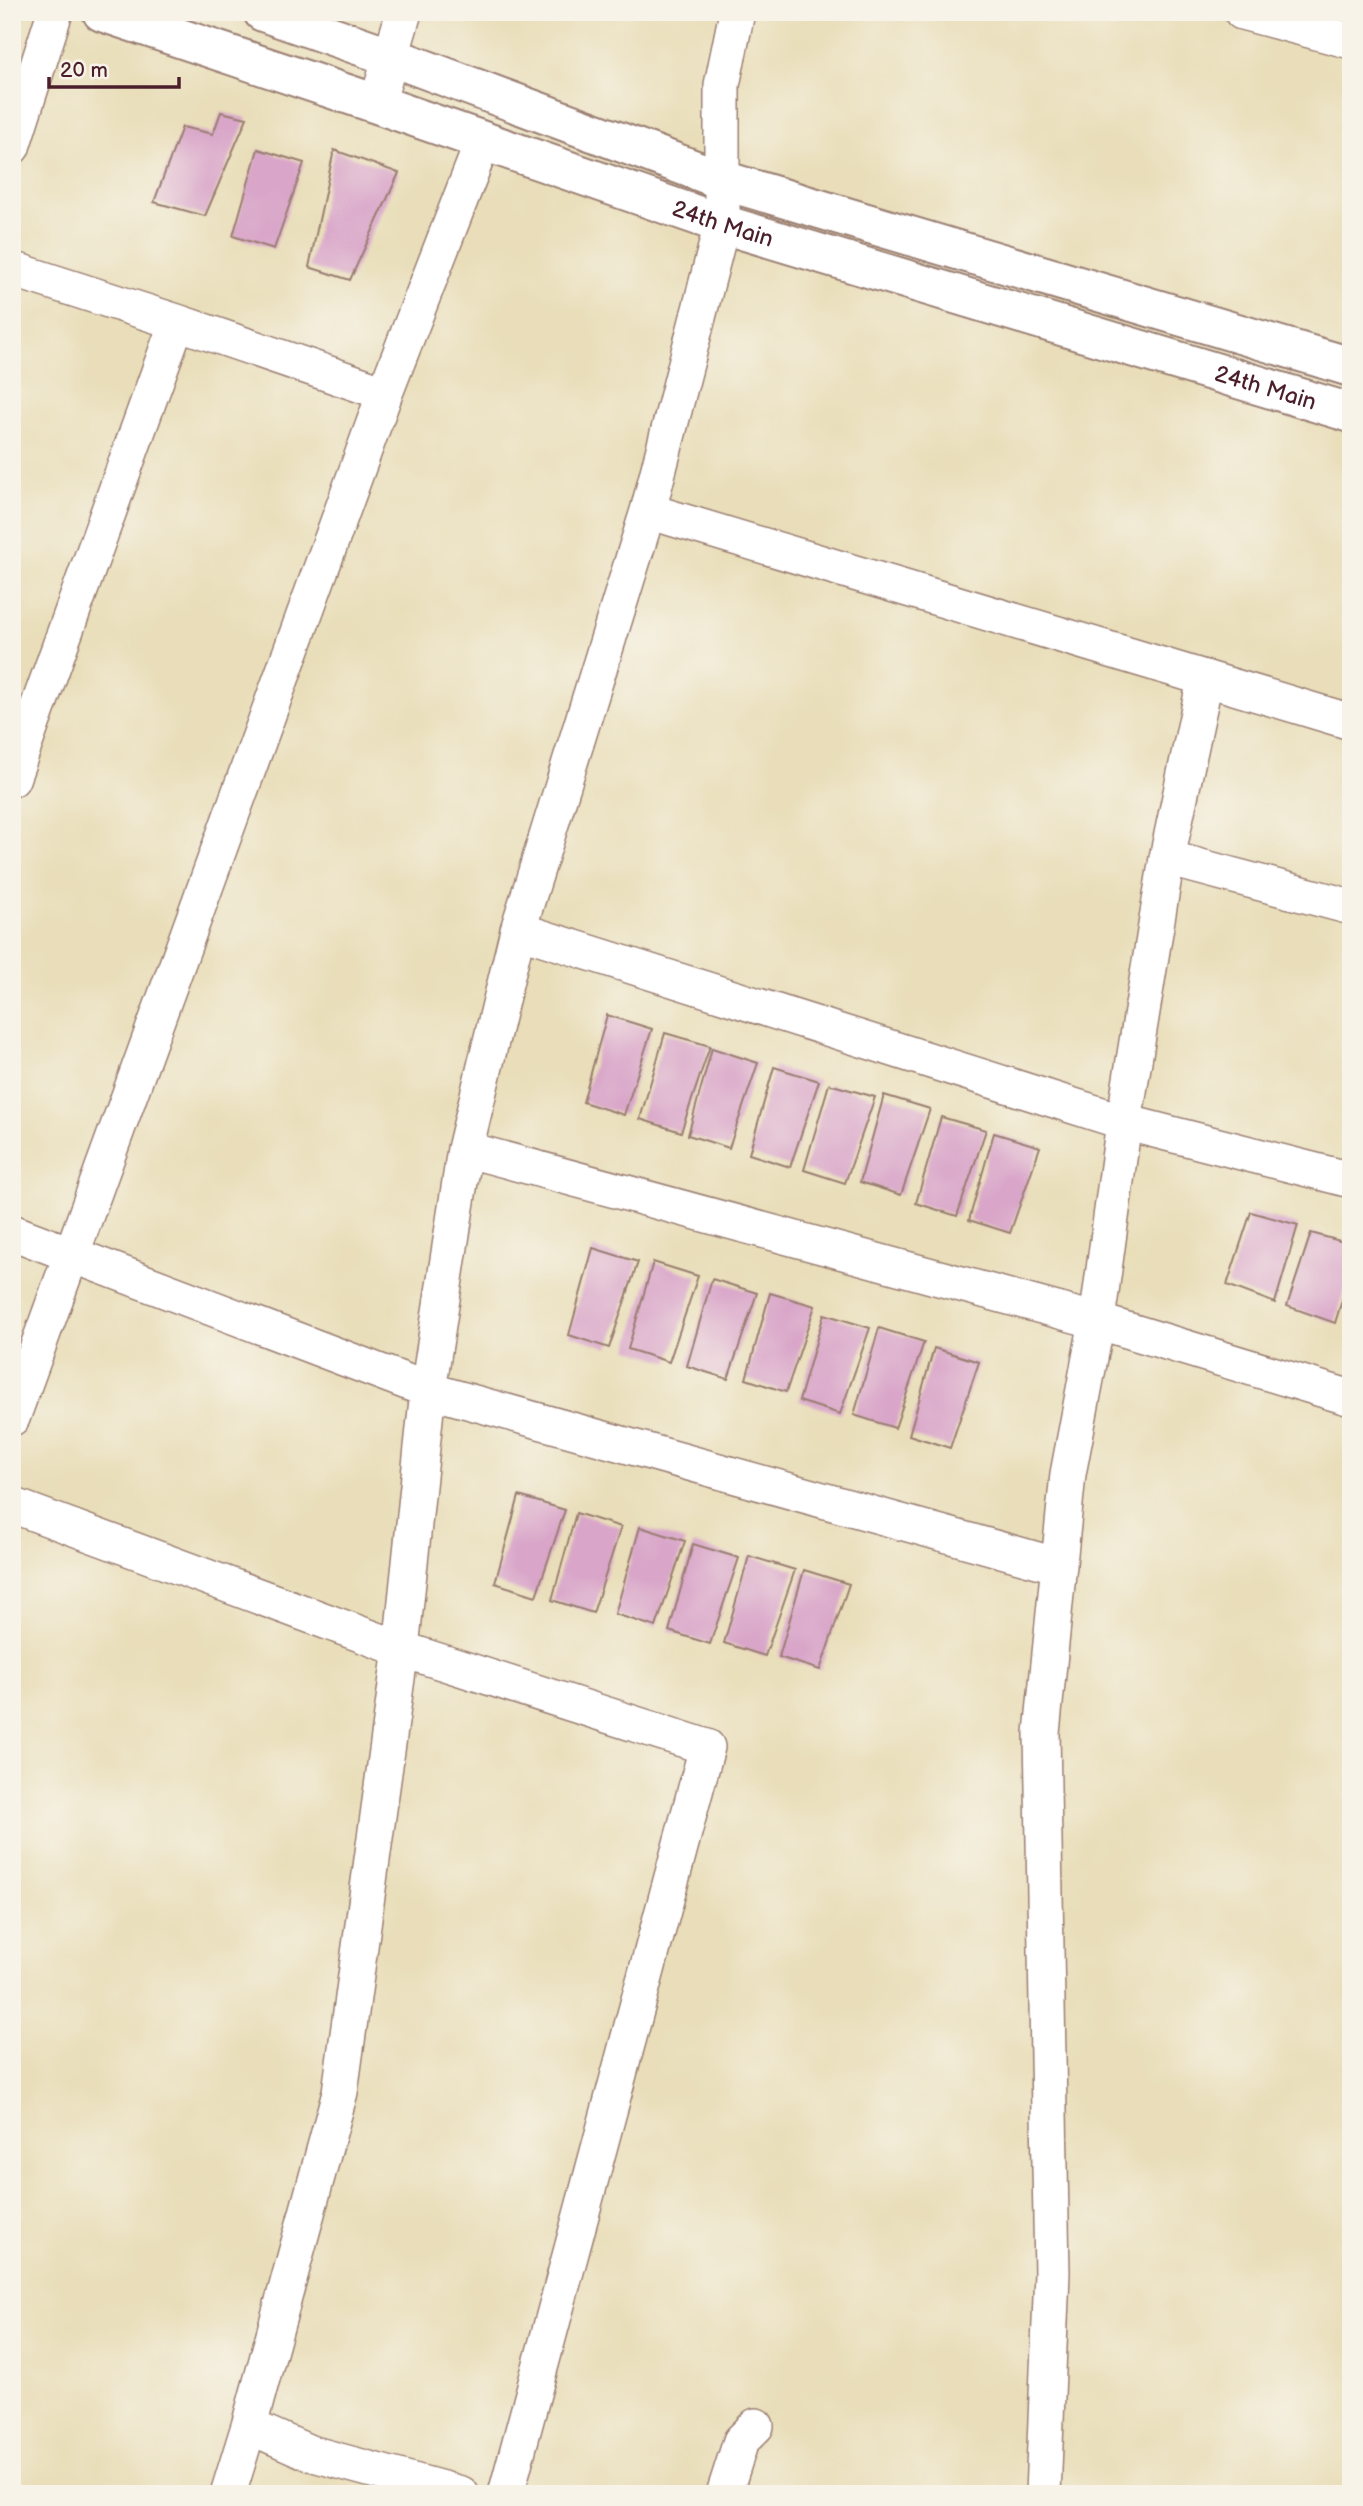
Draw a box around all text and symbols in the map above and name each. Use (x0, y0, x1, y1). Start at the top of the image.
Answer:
scale bar (49, 46, 178, 90)
text: 20 m (60, 58, 108, 83)
street label: 24th Main (668, 195, 777, 254)
street label: 24th Main (1211, 360, 1320, 417)

